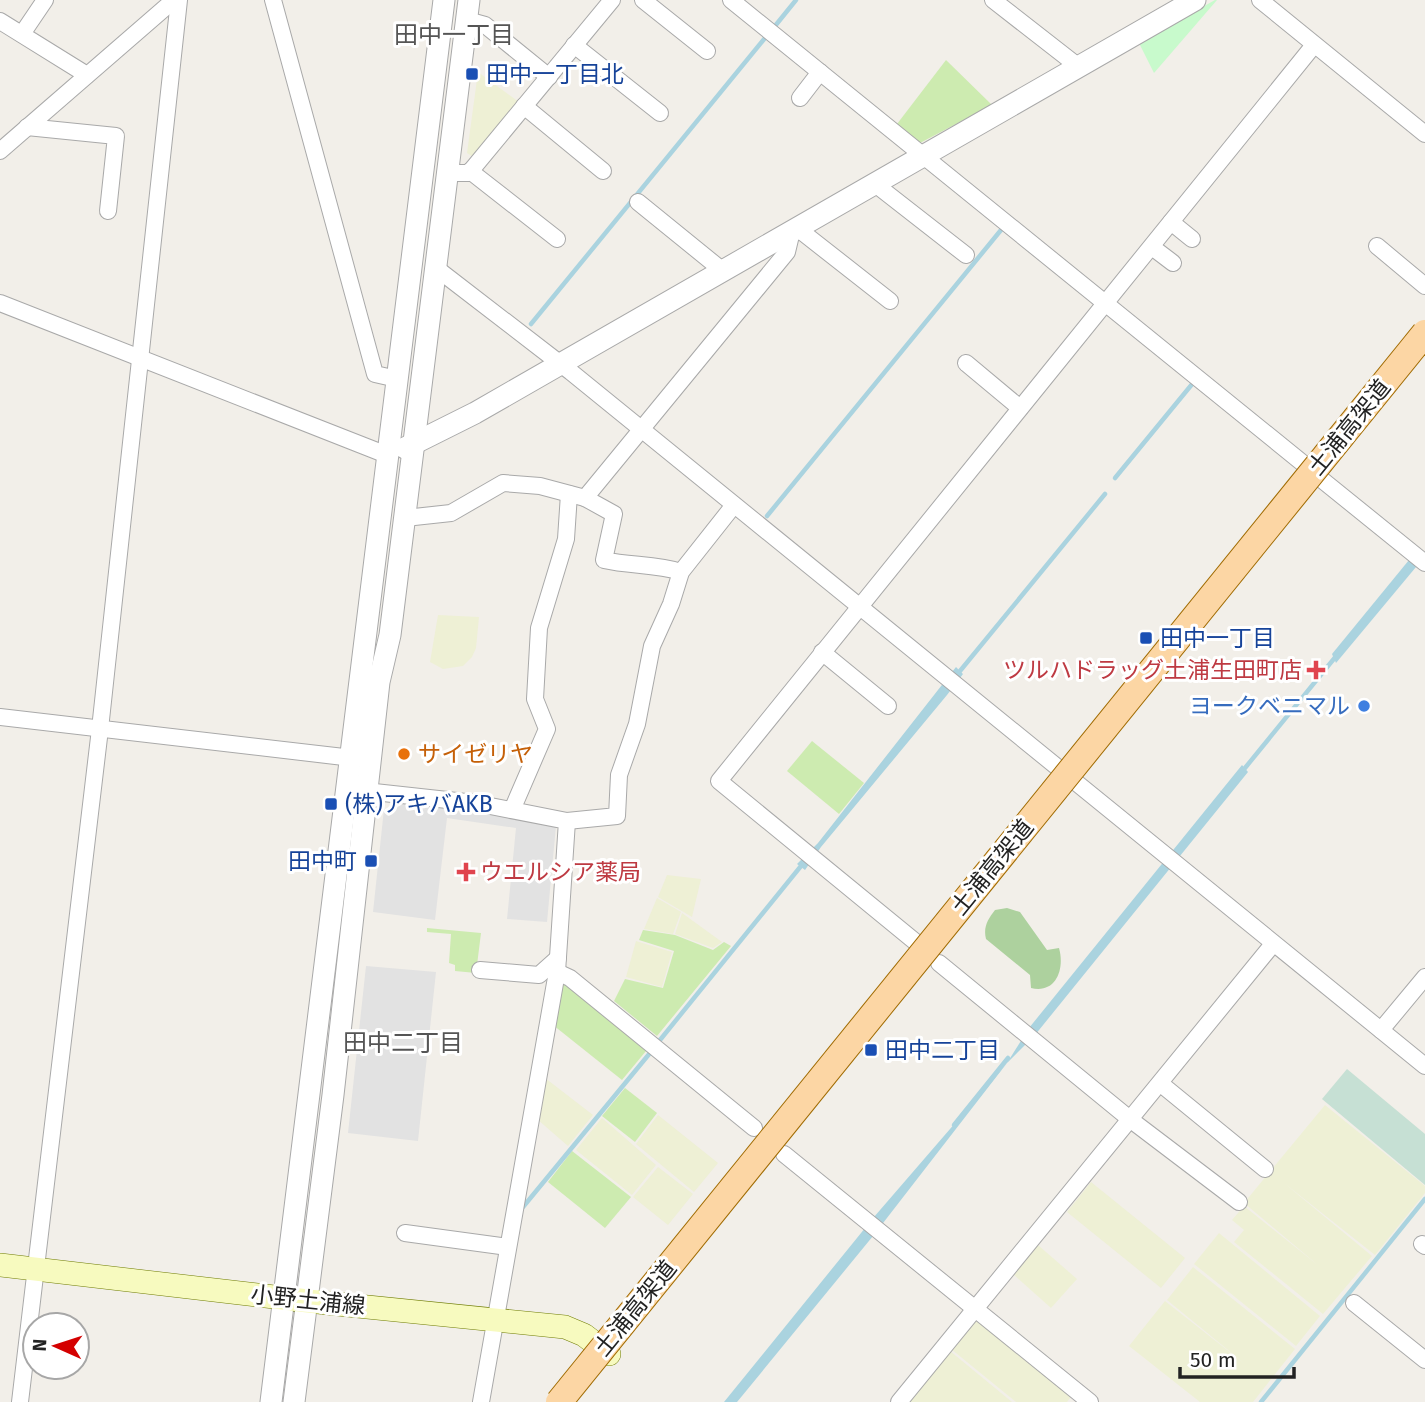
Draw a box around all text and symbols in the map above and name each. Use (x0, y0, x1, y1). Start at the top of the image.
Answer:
district label: 田中一丁目 (394, 21, 514, 49)
place label: 田中一丁目北 (486, 60, 624, 88)
marker: 田中一丁目北 (464, 66, 480, 82)
street label: 土浦高架道 (1302, 374, 1396, 480)
place label: 田中一丁目 (1160, 624, 1275, 652)
marker: 田中一丁目 (1138, 630, 1154, 646)
place label: ツルハドラッグ土浦生田町店 (1003, 656, 1302, 684)
marker: ツルハドラッグ土浦生田町店 (1308, 662, 1324, 678)
place label: ヨークベニマル (1189, 692, 1350, 720)
marker: ヨークベニマル (1356, 698, 1372, 714)
place label: サイゼリヤ (418, 740, 533, 768)
marker: サイゼリヤ (396, 746, 412, 762)
place label: (株)アキバAKB (345, 790, 493, 818)
marker: (株)アキバAKB (323, 796, 339, 812)
street label: 土浦高架道 (945, 814, 1039, 920)
place label: 田中町 (288, 847, 357, 875)
marker: 田中町 (363, 853, 379, 869)
place label: ウエルシア薬局 (480, 858, 641, 886)
marker: ウエルシア薬局 (458, 864, 474, 880)
district label: 田中二丁目 (343, 1029, 463, 1057)
place label: 田中二丁目 (885, 1036, 1000, 1064)
marker: 田中二丁目 (863, 1042, 879, 1058)
street label: 土浦高架道 (588, 1255, 682, 1361)
street label: 小野土浦線 (249, 1280, 367, 1320)
north arrow (21, 1311, 91, 1381)
scale bar (1180, 1336, 1294, 1380)
text: N (28, 1338, 51, 1352)
text: 50 m (1190, 1347, 1236, 1373)

